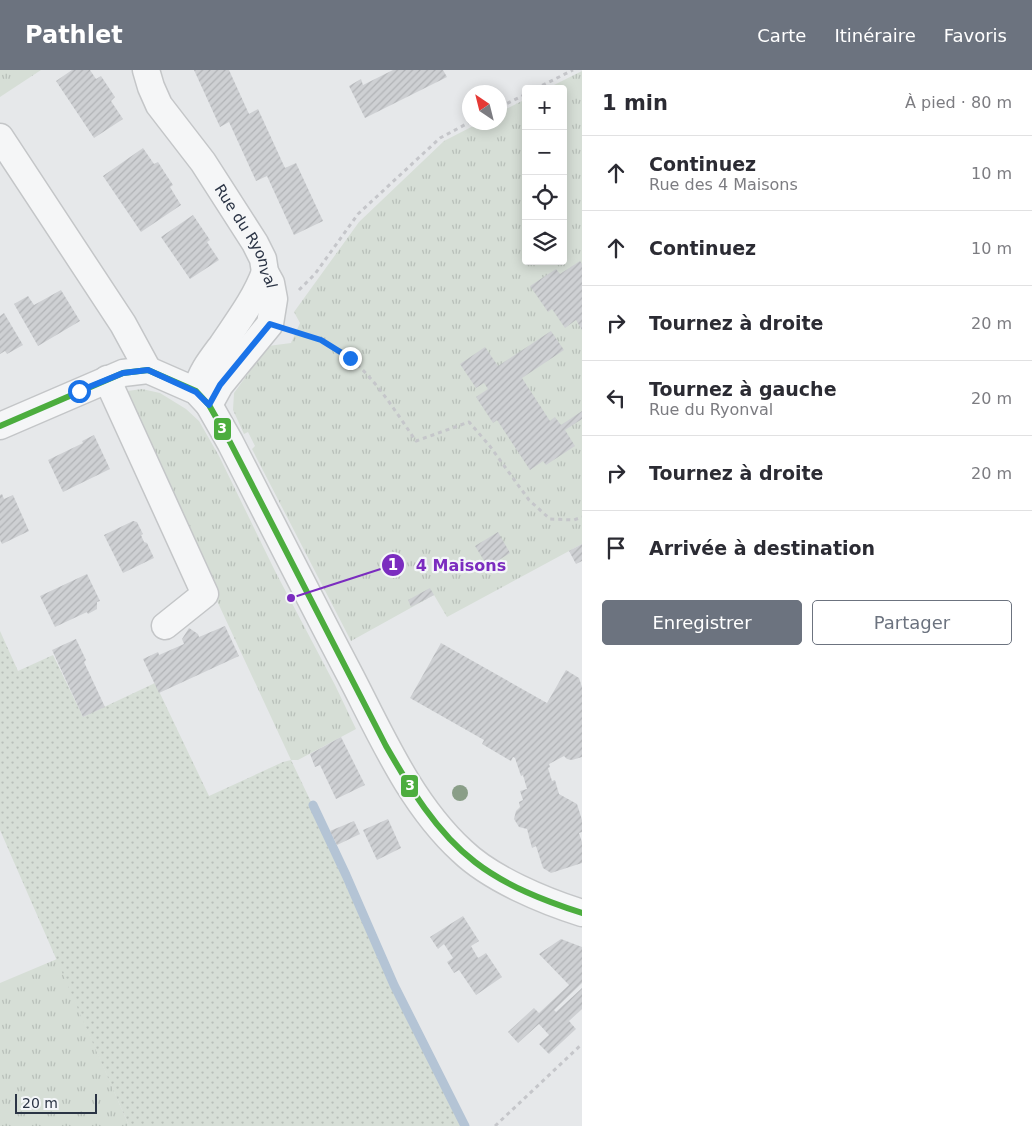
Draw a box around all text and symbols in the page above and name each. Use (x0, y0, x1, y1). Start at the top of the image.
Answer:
text: Pathlet (25, 21, 123, 49)
text: Carte (757, 25, 806, 46)
text: Itinéraire (834, 25, 916, 46)
text: Favoris (944, 25, 1007, 46)
north arrow (462, 85, 507, 130)
map controls (522, 85, 567, 265)
button: + (522, 85, 567, 130)
text: 1 min (602, 91, 668, 115)
text: À pied · 80 m (905, 93, 1012, 112)
button: − (522, 130, 567, 175)
text: Continuez (649, 153, 756, 175)
icon: ahead (602, 159, 630, 187)
text: 10 m (971, 164, 1012, 183)
button: locate (522, 175, 567, 220)
text: Rue des 4 Maisons (649, 175, 798, 194)
street label: Rue du Ryonval (211, 181, 281, 290)
button: layers (522, 220, 567, 265)
icon: ahead (602, 234, 630, 262)
text: Continuez (649, 237, 756, 259)
text: 10 m (971, 239, 1012, 258)
icon: right (602, 309, 630, 337)
text: Tournez à droite (649, 312, 823, 334)
text: 20 m (971, 314, 1012, 333)
route end (339, 347, 362, 370)
text: Tournez à gauche (649, 378, 837, 400)
route start (68, 380, 91, 403)
icon: left (602, 384, 630, 412)
text: 20 m (971, 389, 1012, 408)
text: Rue du Ryonval (649, 400, 773, 419)
line badge: 3 (213, 417, 232, 441)
text: 3 (217, 420, 227, 436)
icon: right (602, 459, 630, 487)
text: Tournez à droite (649, 462, 823, 484)
text: 20 m (971, 464, 1012, 483)
icon: arrive (602, 534, 630, 562)
text: Arrivée à destination (649, 537, 875, 559)
callout: 4 Maisons (381, 550, 516, 581)
text: 1 (388, 556, 398, 574)
text: 4 Maisons (416, 556, 506, 575)
button: Enregistrer (602, 600, 802, 645)
button: Partager (812, 600, 1012, 645)
line badge: 3 (400, 774, 419, 798)
text: 3 (405, 777, 415, 793)
scale bar (15, 1091, 98, 1114)
text: 20 m (22, 1095, 58, 1111)

